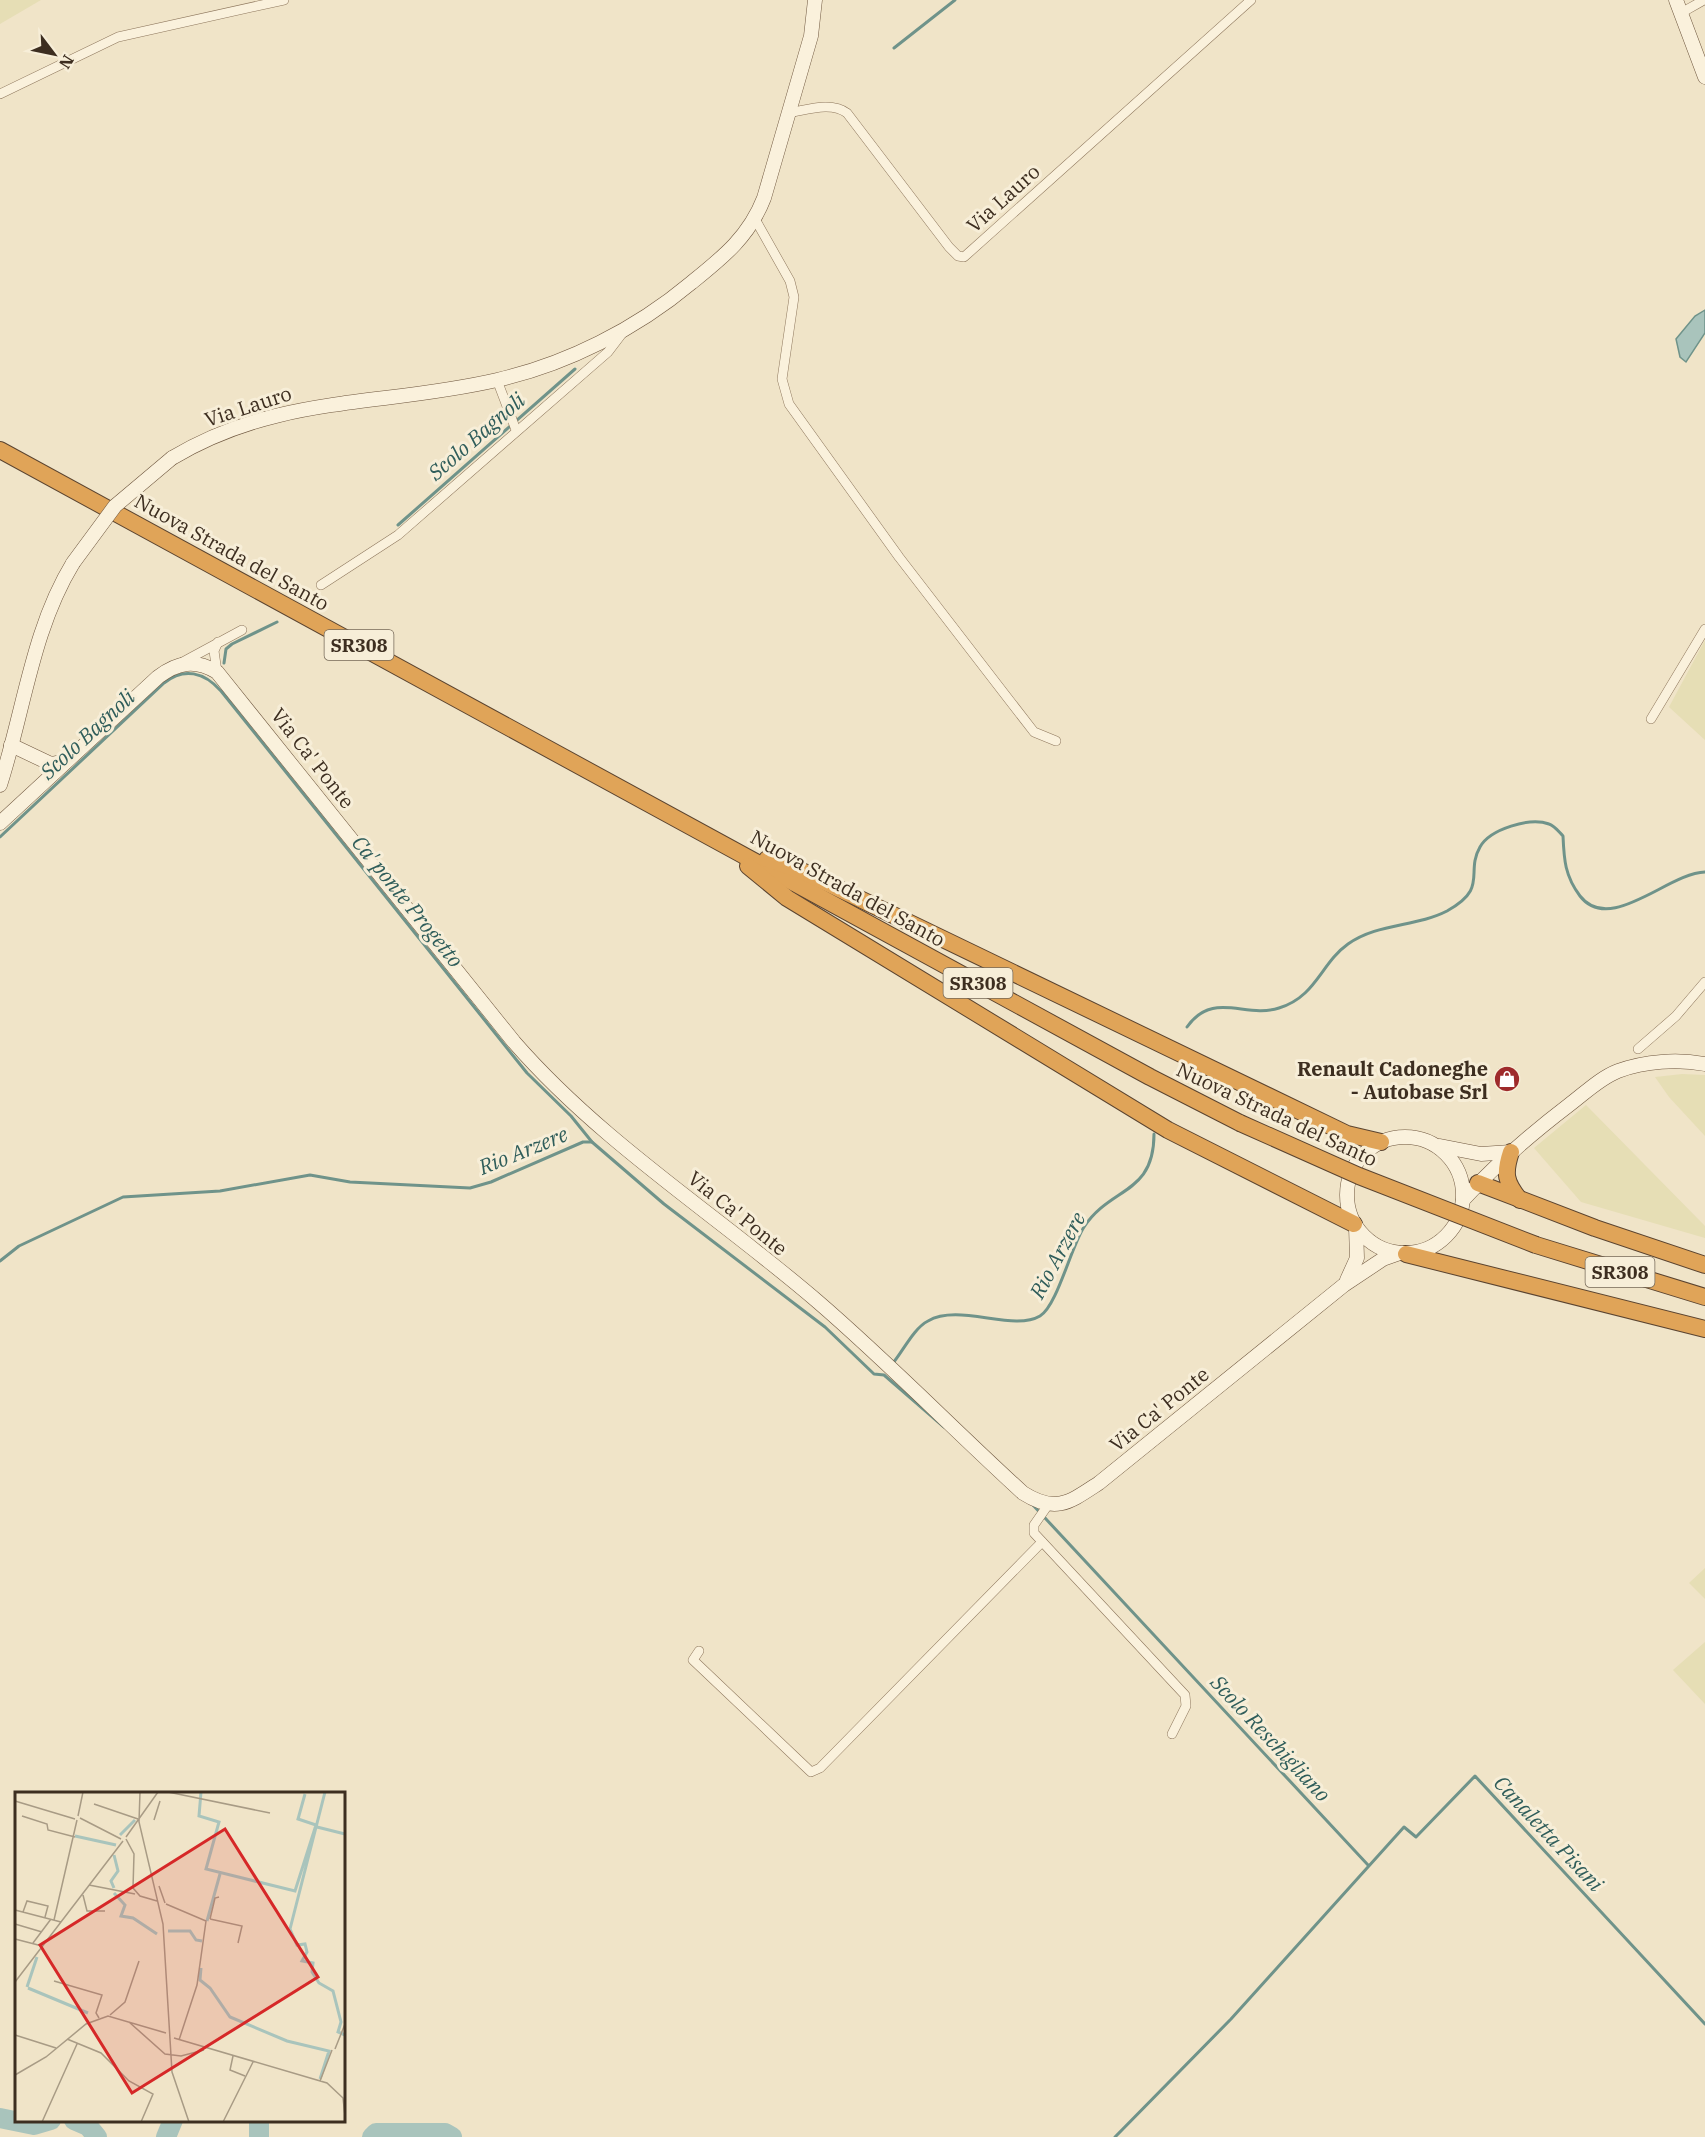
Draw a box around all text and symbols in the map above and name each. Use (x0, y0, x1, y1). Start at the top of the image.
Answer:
north arrow (24, 24, 84, 84)
text: N (55, 51, 79, 73)
street label: Via Lauro (961, 158, 1045, 238)
street label: Via Lauro (201, 379, 295, 433)
water label: Scolo Bagnoli (421, 386, 531, 487)
street label: Nuova Strada del Santo (130, 487, 334, 617)
road number: SR308 (324, 630, 394, 660)
water label: Scolo Bagnoli (33, 682, 141, 786)
street label: Via Ca' Ponte (265, 702, 361, 814)
street label: Nuova Strada del Santo (746, 823, 950, 953)
water label: Ca' ponte Progetto (346, 829, 470, 973)
road number: SR308 (944, 968, 1012, 998)
place label: Renault Cadoneghe - Autobase Srl (1297, 1055, 1488, 1105)
street label: Nuova Strada del Santo (1172, 1056, 1382, 1172)
shop icon: Renault Cadoneghe - Autobase Srl (1492, 1064, 1522, 1094)
water label: Rio Arzere (473, 1119, 572, 1181)
street label: Via Ca' Ponte (683, 1165, 793, 1261)
water label: Rio Arzere (1022, 1206, 1092, 1304)
road number: SR308 (1586, 1257, 1654, 1287)
street label: Via Ca' Ponte (1104, 1361, 1214, 1457)
water label: Scolo Reschigliano (1204, 1668, 1337, 1808)
water label: Canaletta Pisani (1488, 1769, 1610, 1897)
inset map (15, 1792, 345, 2122)

